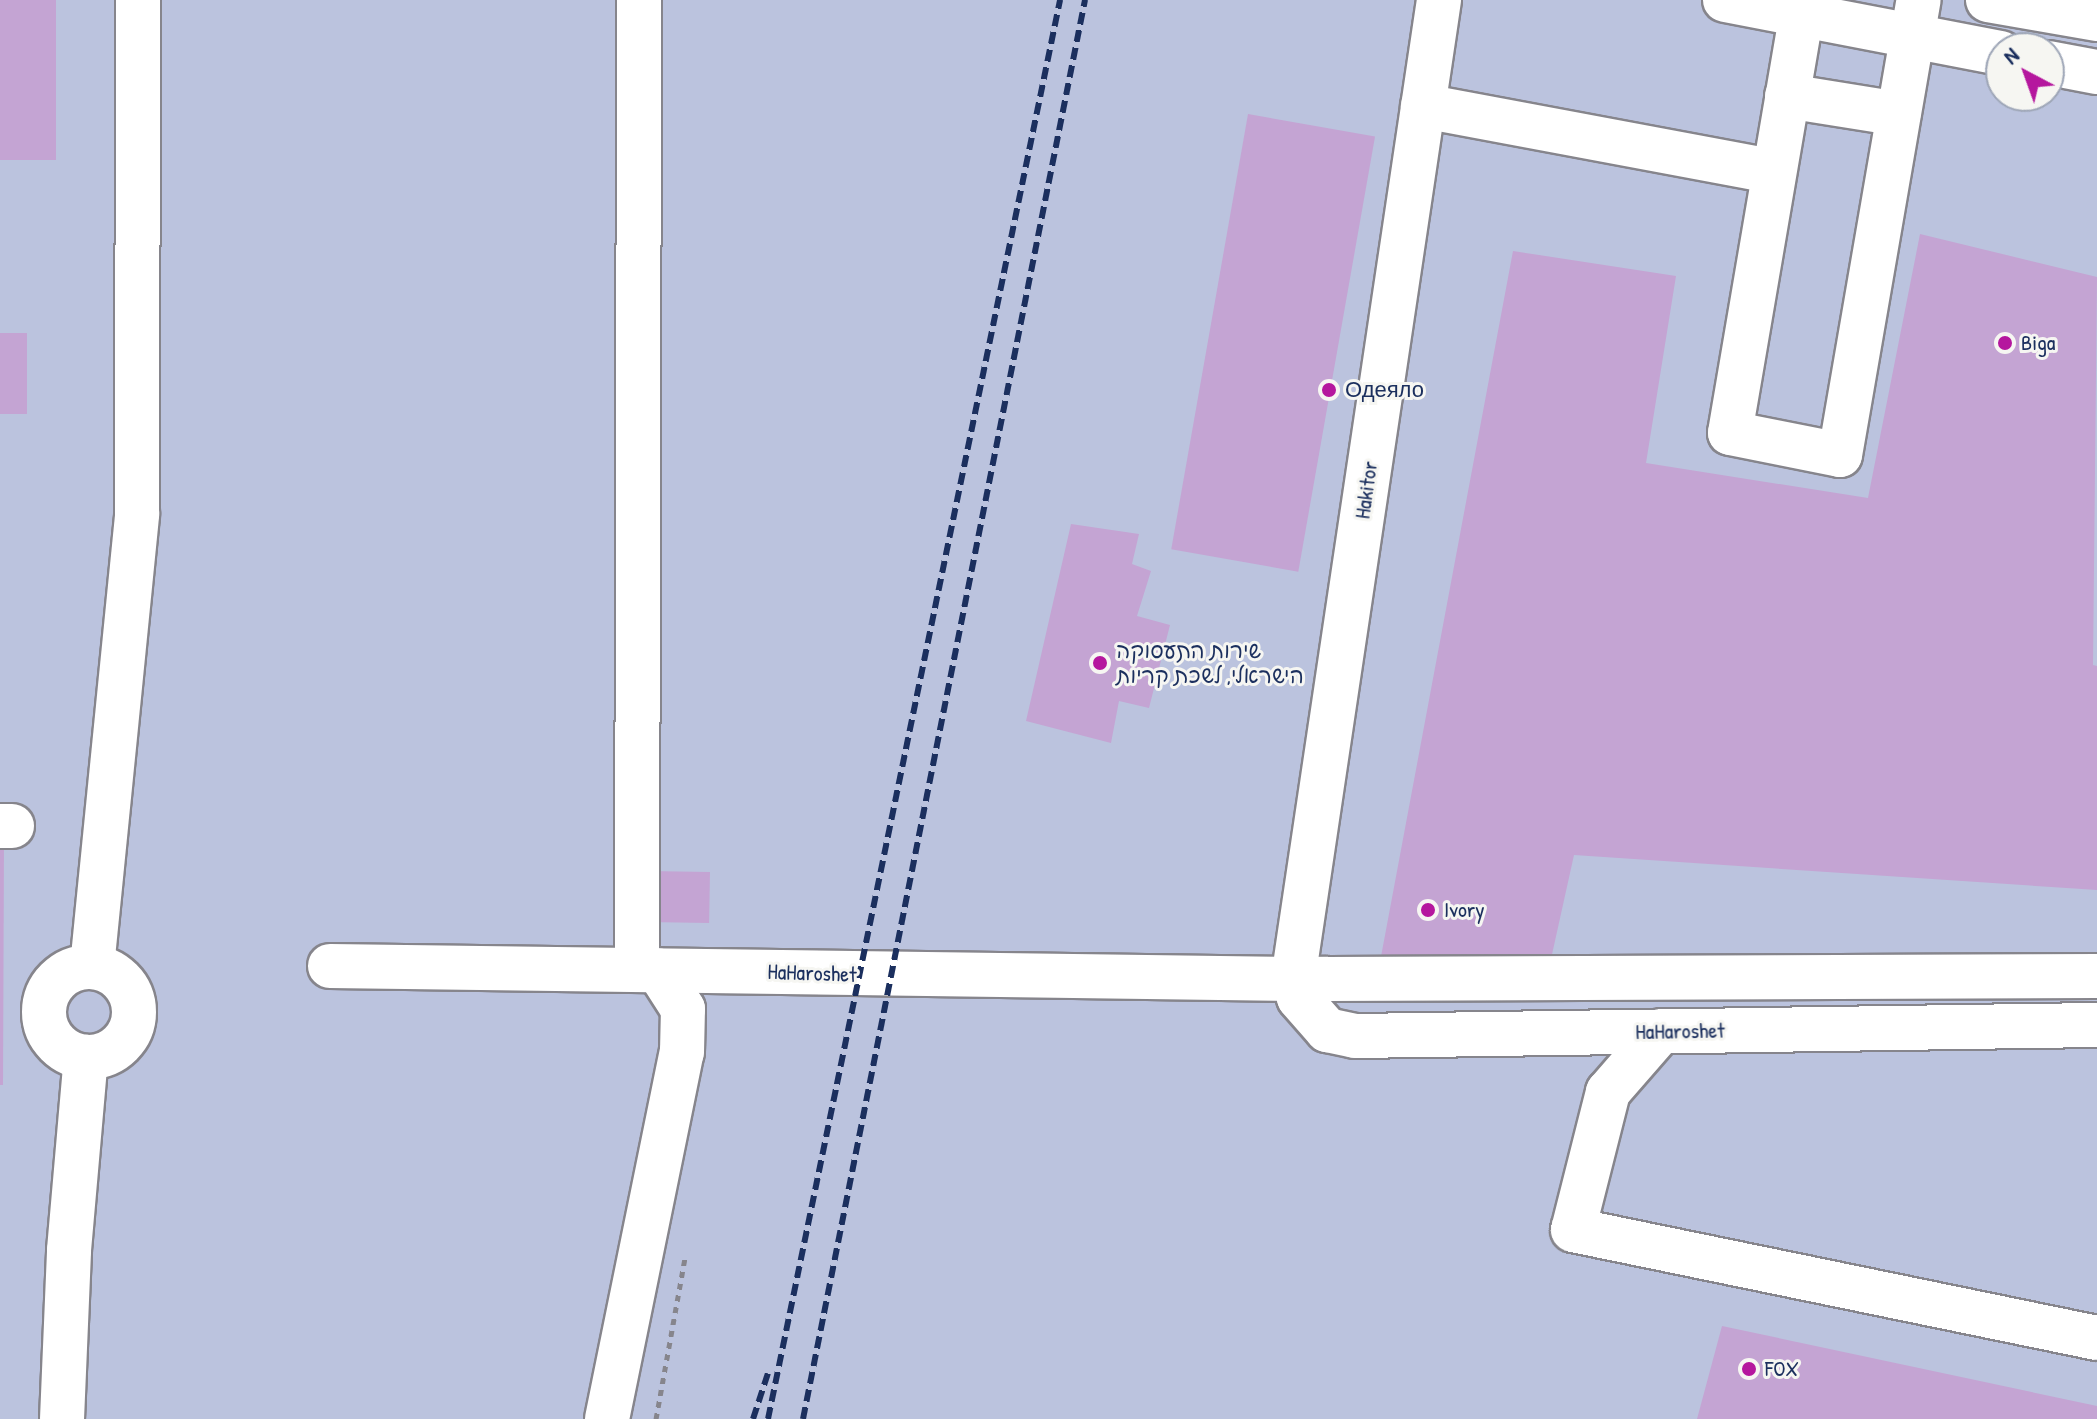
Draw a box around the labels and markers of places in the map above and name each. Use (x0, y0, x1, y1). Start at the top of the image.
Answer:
place label: Biga (2021, 330, 2055, 356)
marker: Biga (1996, 334, 2014, 352)
place label: Одеяло (1345, 377, 1424, 403)
marker: Одеяло (1320, 381, 1338, 399)
place label: שירות התעסוקה הישראלי, לשכת קריות (1116, 637, 1304, 688)
marker: שירות התעסוקה הישראלי, לשכת קריות (1091, 654, 1109, 672)
place label: Ivory (1444, 897, 1485, 923)
marker: Ivory (1419, 901, 1437, 919)
place label: FOX (1765, 1356, 1799, 1382)
marker: FOX (1740, 1360, 1758, 1378)

